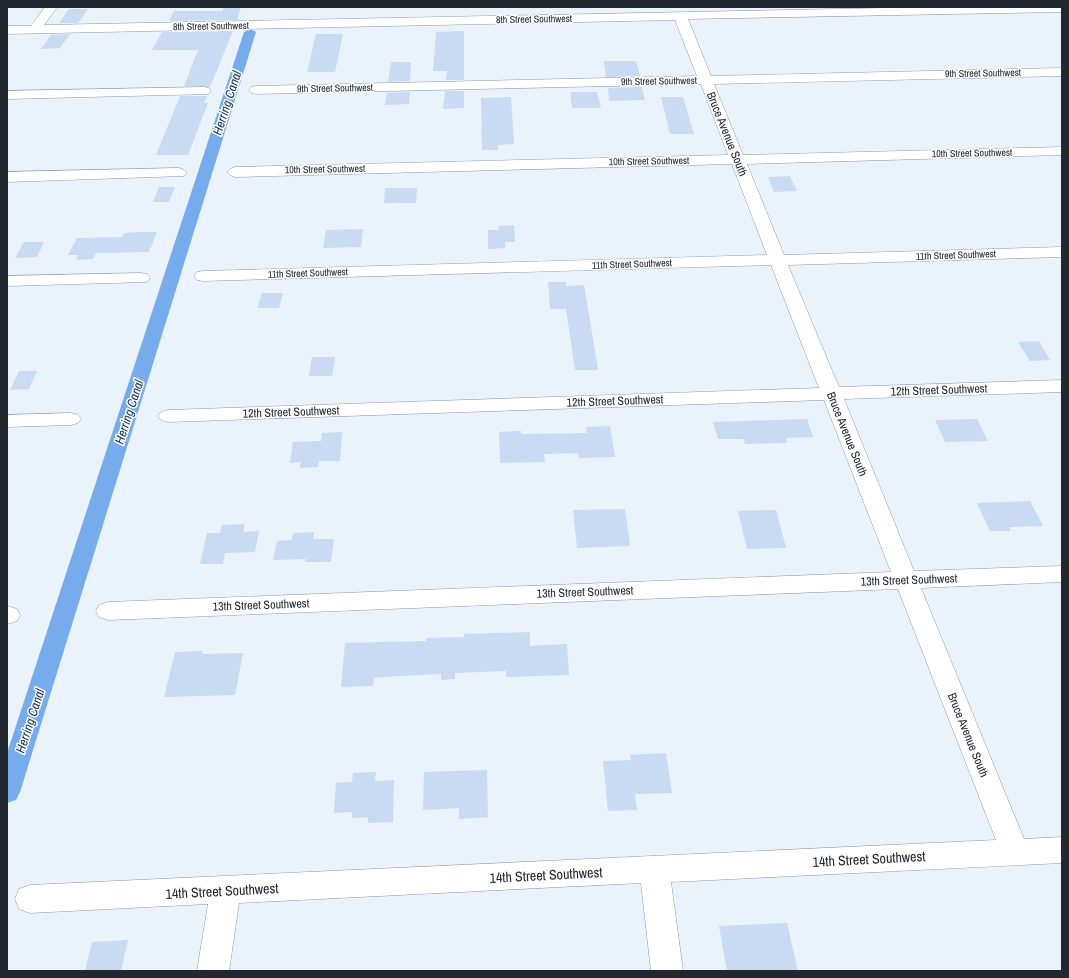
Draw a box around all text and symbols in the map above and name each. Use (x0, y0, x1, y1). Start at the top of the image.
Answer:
street label: 8th Street Southwest (496, 12, 573, 26)
street label: 8th Street Southwest (173, 19, 250, 33)
street label: 9th Street Southwest (945, 66, 1022, 80)
water label: Herring Canal (209, 68, 246, 137)
street label: 9th Street Southwest (621, 74, 698, 88)
street label: 9th Street Southwest (297, 81, 374, 95)
street label: Bruce Avenue South (703, 89, 751, 179)
street label: 10th Street Southwest (932, 146, 1013, 160)
street label: 10th Street Southwest (609, 154, 690, 168)
street label: 10th Street Southwest (285, 162, 366, 176)
street label: 11th Street Southwest (916, 247, 997, 263)
street label: 11th Street Southwest (592, 256, 673, 272)
street label: 11th Street Southwest (268, 265, 349, 281)
water label: Herring Canal (111, 377, 148, 446)
street label: 12th Street Southwest (890, 380, 988, 400)
street label: Bruce Avenue South (823, 389, 871, 479)
street label: 12th Street Southwest (566, 391, 664, 411)
street label: 12th Street Southwest (242, 402, 340, 422)
street label: 13th Street Southwest (860, 570, 958, 590)
street label: 13th Street Southwest (536, 582, 634, 602)
street label: 13th Street Southwest (212, 595, 310, 615)
water label: Herring Canal (12, 686, 49, 755)
street label: Bruce Avenue South (944, 690, 992, 780)
street label: 14th Street Southwest (812, 847, 926, 871)
street label: 14th Street Southwest (489, 863, 603, 887)
street label: 14th Street Southwest (165, 879, 279, 903)

